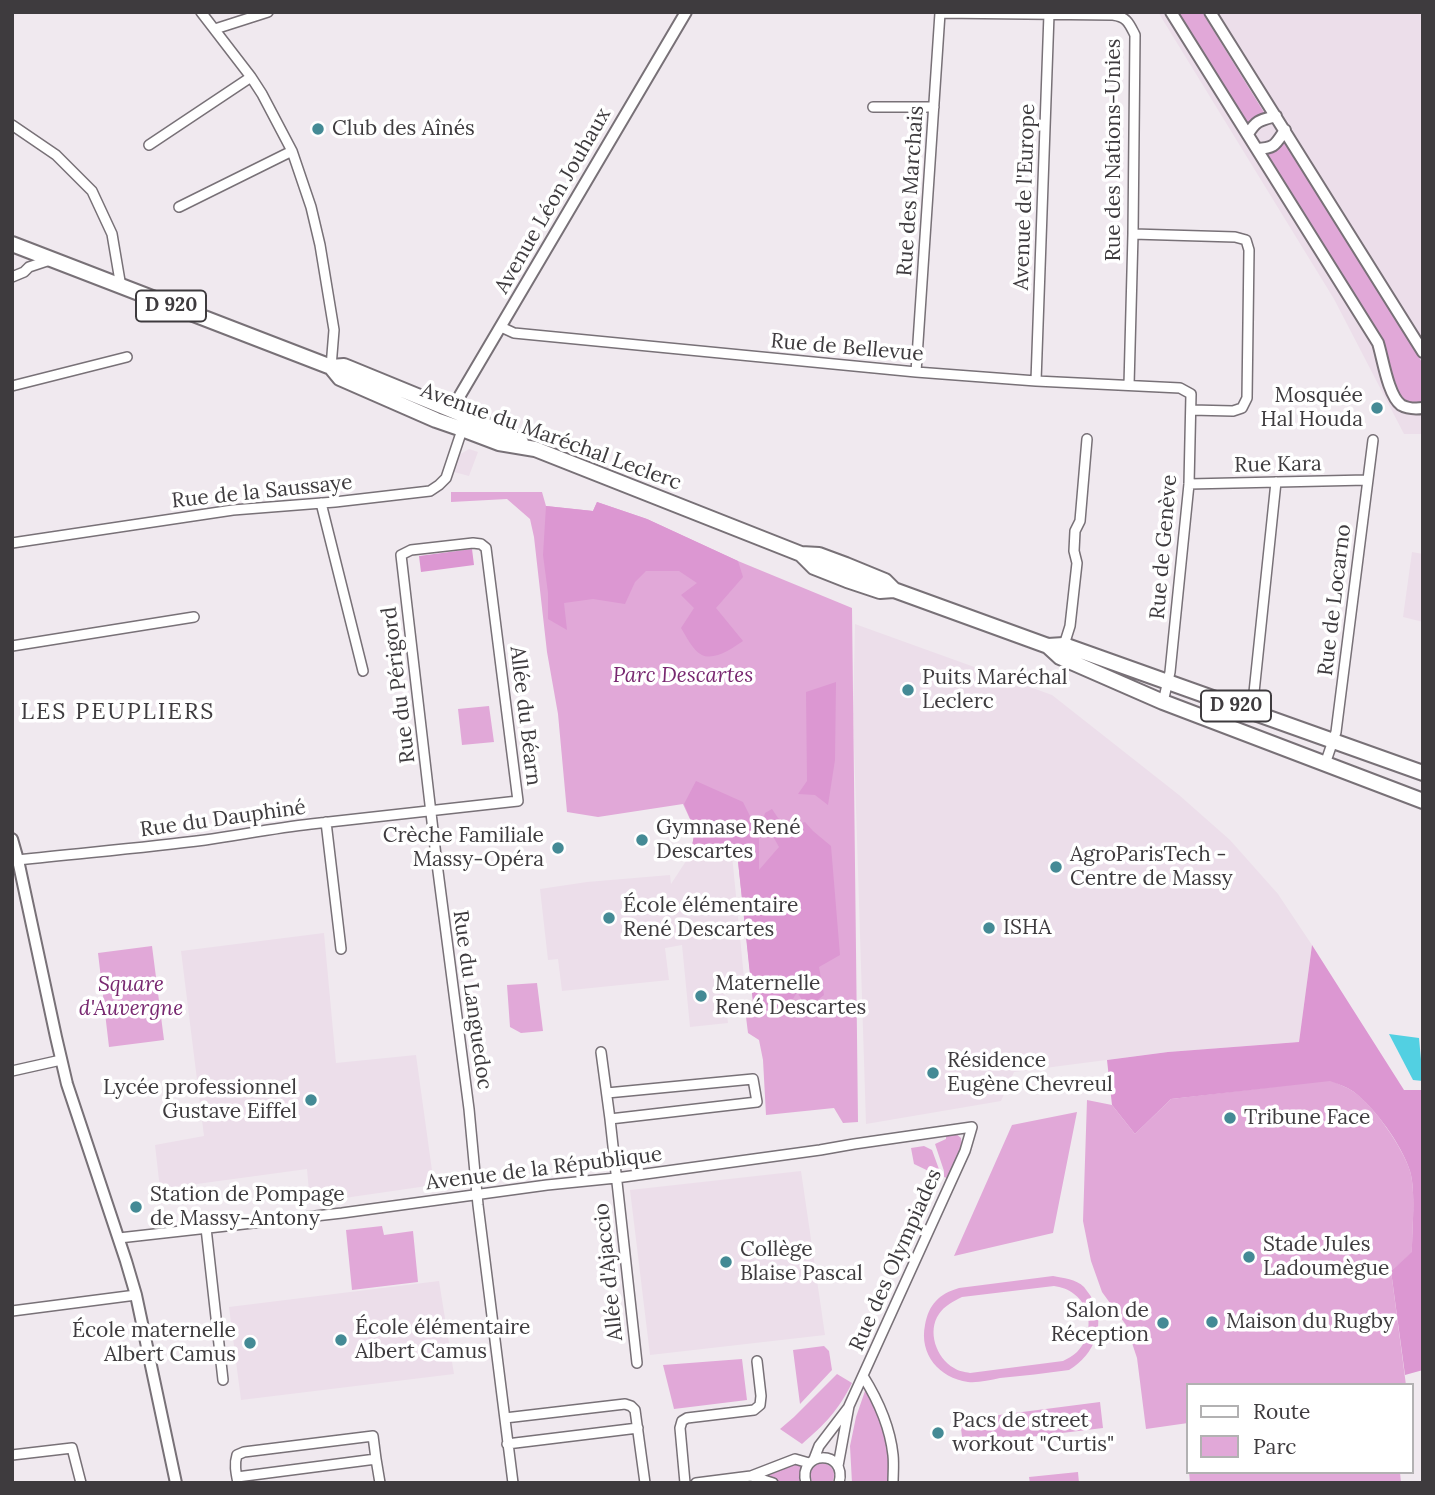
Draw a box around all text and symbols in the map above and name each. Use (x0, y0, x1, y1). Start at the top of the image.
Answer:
street label: Rue des Nations-Unies (1101, 39, 1127, 261)
street label: Avenue de l'Europe (1009, 103, 1041, 291)
street label: Avenue Léon Jouhaux (490, 104, 616, 298)
street label: Rue des Marchais (892, 105, 930, 277)
place label: Club des Aînés (332, 116, 475, 142)
marker: Club des Aînés (310, 121, 326, 137)
road number: D 920 (136, 290, 206, 322)
street label: Rue de Bellevue (769, 329, 925, 367)
street label: Avenue du Maréchal Leclerc (417, 378, 685, 496)
place label: Mosquée Hal Houda (1261, 383, 1363, 433)
marker: Mosquée Hal Houda (1369, 400, 1385, 416)
street label: Rue Kara (1234, 452, 1322, 478)
street label: Rue de la Saussaye (170, 470, 354, 514)
street label: Rue de Genève (1145, 473, 1183, 621)
street label: Rue de Locarno (1313, 523, 1357, 677)
street label: Rue du Périgord (377, 605, 421, 765)
street label: Allée du Béarn (504, 645, 546, 787)
park label: Parc Descartes (613, 663, 753, 689)
place label: Puits Maréchal Leclerc (922, 665, 1068, 715)
marker: Puits Maréchal Leclerc (900, 682, 916, 698)
road number: D 920 (1201, 691, 1271, 722)
district label: LES PEUPLIERS (22, 698, 214, 726)
street label: Rue du Dauphiné (138, 795, 308, 843)
place label: Gymnase René Descartes (656, 815, 801, 865)
place label: Crèche Familiale Massy-Opéra (383, 823, 544, 873)
marker: Gymnase René Descartes (634, 832, 650, 848)
marker: Crèche Familiale Massy-Opéra (550, 840, 566, 856)
place label: AgroParisTech - Centre de Massy (1070, 842, 1233, 892)
marker: AgroParisTech - Centre de Massy (1048, 859, 1064, 875)
place label: École élémentaire René Descartes (623, 893, 798, 943)
street label: Rue du Languedoc (447, 909, 497, 1091)
marker: École élémentaire René Descartes (601, 910, 617, 926)
place label: ISHA (1003, 915, 1051, 941)
marker: ISHA (981, 920, 997, 936)
place label: Maternelle René Descartes (715, 971, 866, 1021)
park label: Square d'Auvergne (79, 972, 183, 1022)
marker: Maternelle René Descartes (693, 988, 709, 1004)
place label: Résidence Eugène Chevreul (947, 1048, 1113, 1098)
marker: Résidence Eugène Chevreul (925, 1065, 941, 1081)
place label: Lycée professionnel Gustave Eiffel (103, 1075, 297, 1125)
marker: Lycée professionnel Gustave Eiffel (303, 1092, 319, 1108)
place label: Tribune Face (1244, 1105, 1370, 1131)
marker: Tribune Face (1222, 1110, 1238, 1126)
street label: Avenue de la République (425, 1142, 663, 1196)
street label: Rue des Olympiades (844, 1165, 948, 1355)
place label: Station de Pompage de Massy-Antony (150, 1182, 345, 1232)
marker: Station de Pompage de Massy-Antony (128, 1199, 144, 1215)
street label: Allée d'Ajaccio (589, 1202, 629, 1342)
place label: Stade Jules Ladoumègue (1263, 1232, 1390, 1282)
place label: Collège Blaise Pascal (740, 1237, 863, 1287)
marker: Stade Jules Ladoumègue (1241, 1249, 1257, 1265)
marker: Collège Blaise Pascal (718, 1254, 734, 1270)
place label: Salon de Réception (1051, 1298, 1149, 1348)
place label: Maison du Rugby (1226, 1309, 1394, 1335)
marker: Maison du Rugby (1204, 1314, 1220, 1330)
place label: École élémentaire Albert Camus (355, 1315, 530, 1365)
marker: Salon de Réception (1155, 1315, 1171, 1331)
place label: École maternelle Albert Camus (72, 1318, 236, 1368)
marker: École élémentaire Albert Camus (333, 1332, 349, 1348)
marker: École maternelle Albert Camus (242, 1335, 258, 1351)
legend (1186, 1383, 1414, 1474)
text: Route (1253, 1398, 1310, 1425)
place label: Pacs de street workout "Curtis" (952, 1408, 1114, 1458)
marker: Pacs de street workout "Curtis" (930, 1425, 946, 1441)
text: Parc (1253, 1433, 1297, 1460)

